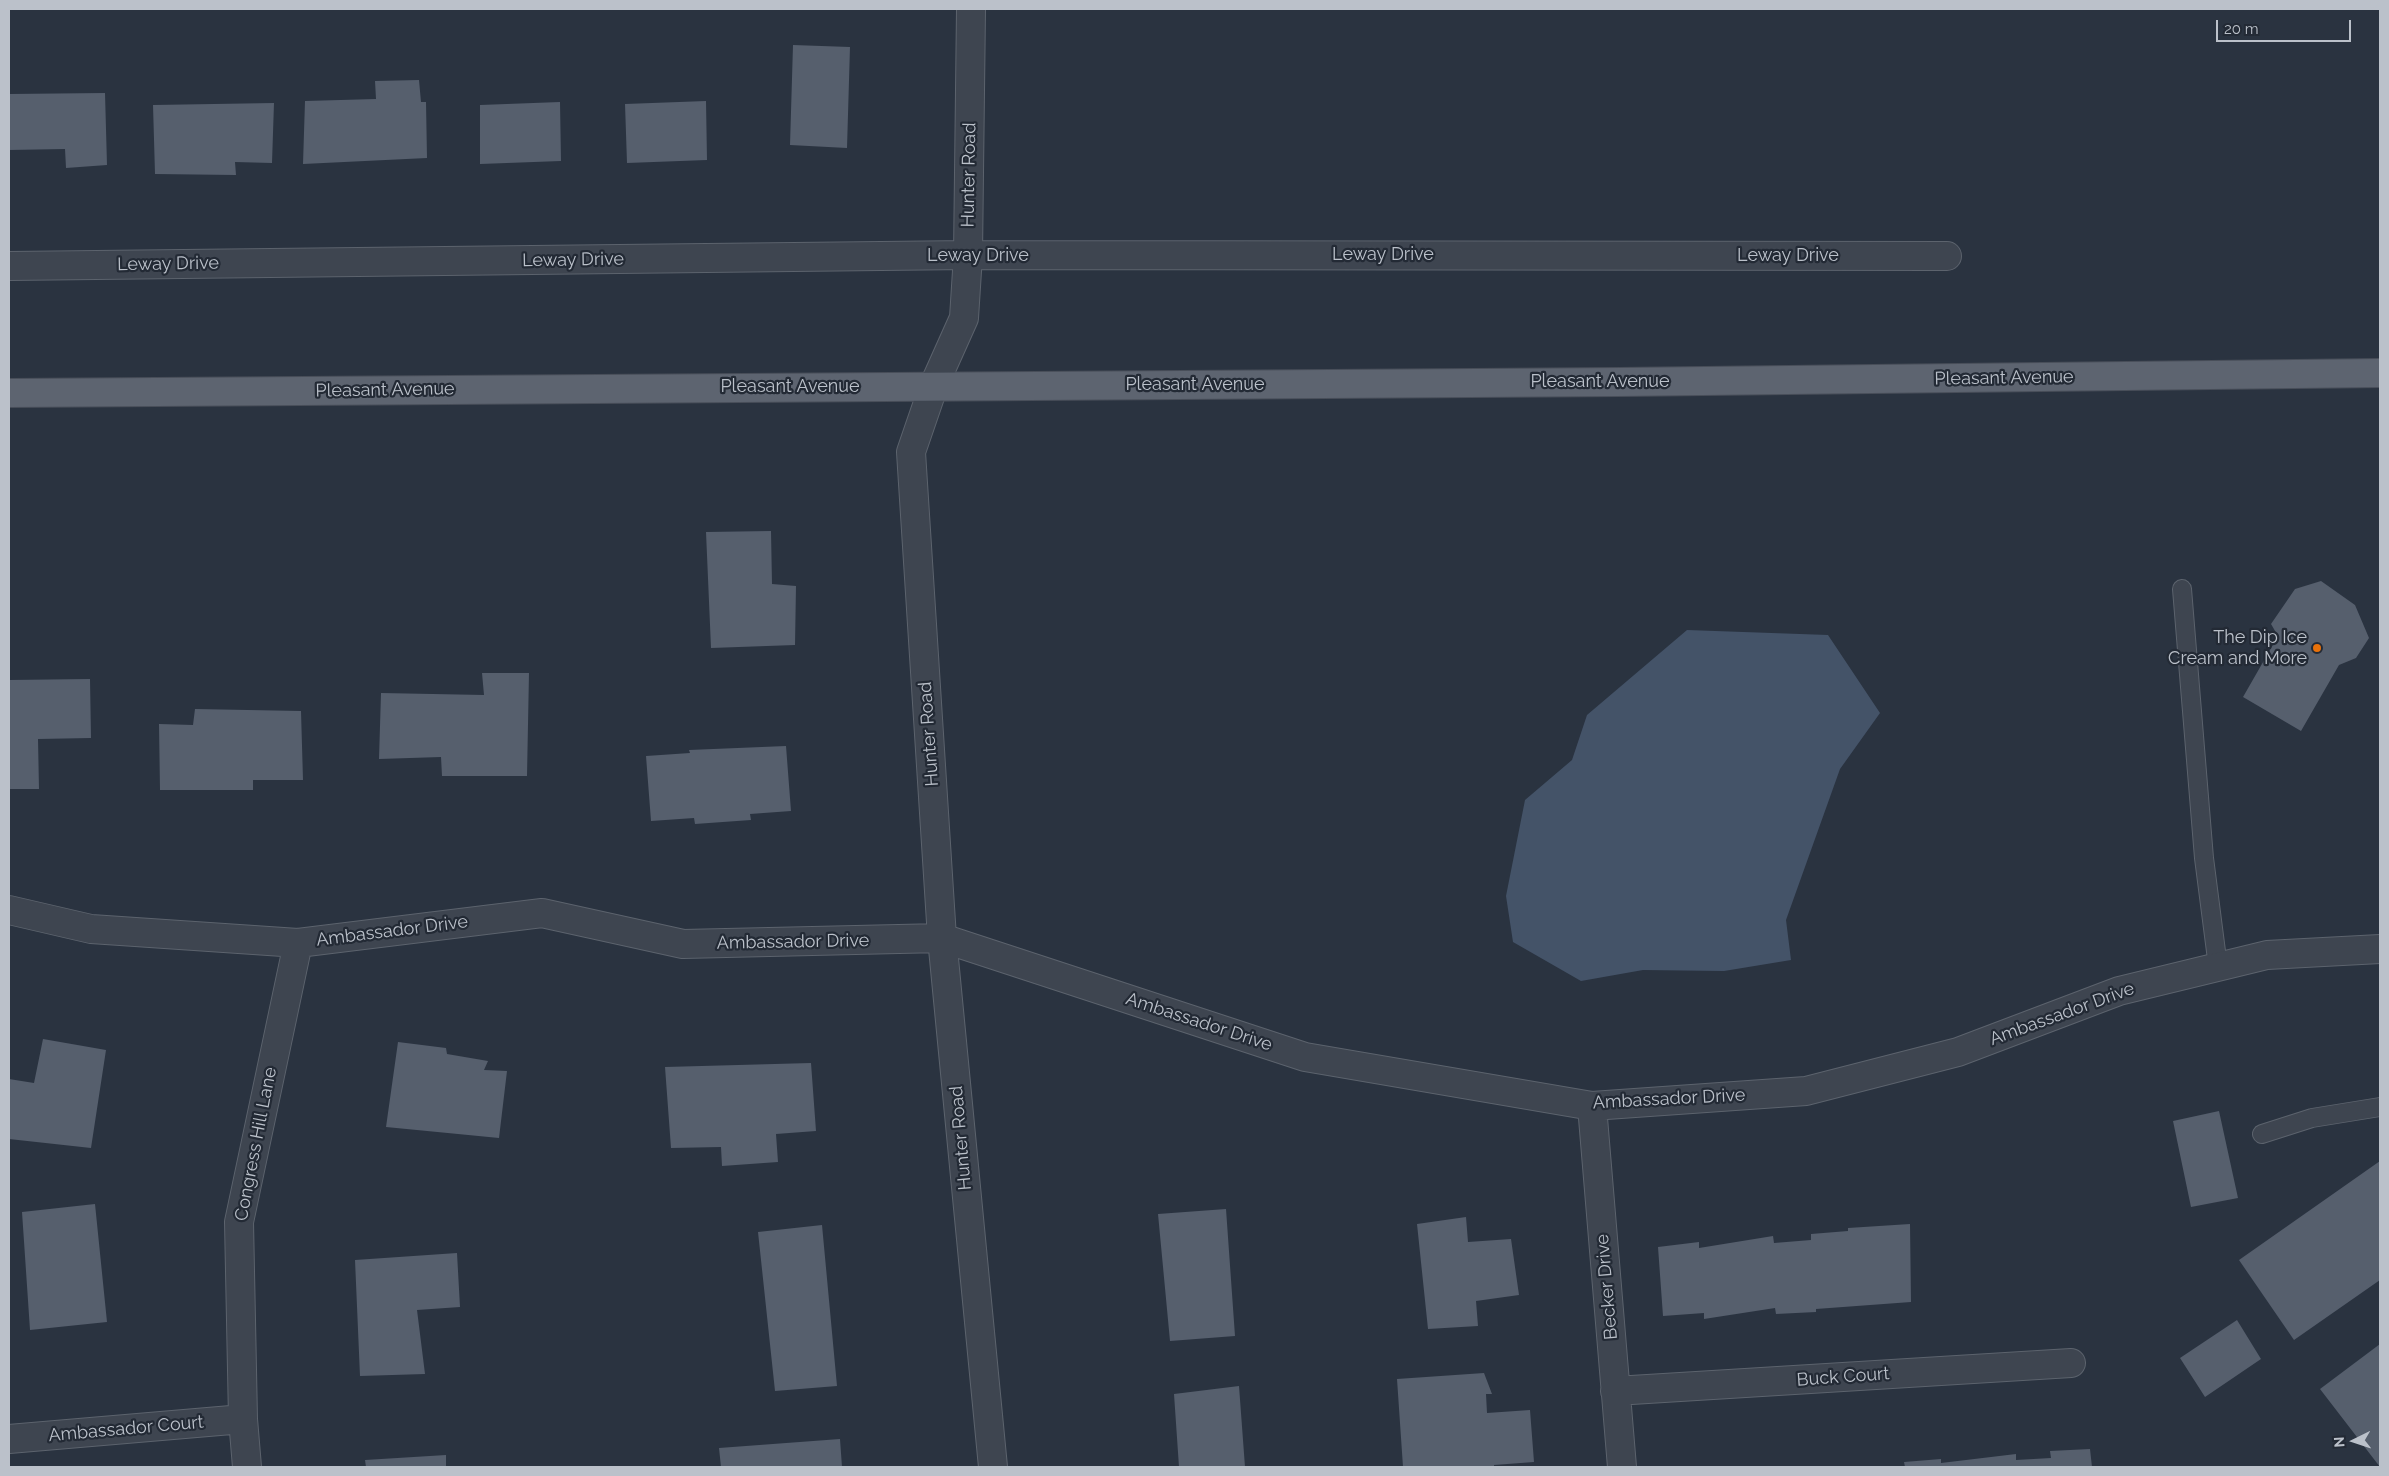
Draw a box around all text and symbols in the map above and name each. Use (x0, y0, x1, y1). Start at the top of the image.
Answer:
scale bar (2219, 10, 2354, 42)
text: 20 m (2224, 20, 2259, 38)
street label: Hunter Road (957, 122, 981, 228)
street label: Leway Drive (1332, 244, 1434, 266)
street label: Leway Drive (927, 245, 1029, 267)
street label: Leway Drive (1737, 245, 1839, 267)
street label: Leway Drive (522, 248, 624, 272)
street label: Leway Drive (117, 252, 219, 276)
street label: Pleasant Avenue (1934, 366, 2074, 390)
street label: Pleasant Avenue (1530, 371, 1670, 393)
street label: Pleasant Avenue (1125, 374, 1265, 396)
street label: Pleasant Avenue (720, 376, 860, 398)
street label: Pleasant Avenue (315, 378, 455, 402)
place label: The Dip Ice Cream and More (2168, 627, 2307, 670)
marker: The Dip Ice Cream and More (2311, 642, 2323, 654)
street label: Hunter Road (915, 681, 943, 787)
street label: Ambassador Drive (315, 911, 469, 951)
street label: Ambassador Drive (717, 930, 869, 954)
street label: Ambassador Drive (1987, 978, 2137, 1050)
street label: Ambassador Drive (1123, 988, 1275, 1056)
street label: Congress Hill Lane (230, 1065, 282, 1223)
street label: Ambassador Drive (1592, 1084, 1746, 1114)
street label: Hunter Road (946, 1085, 976, 1191)
street label: Becker Drive (1592, 1233, 1622, 1341)
street label: Buck Court (1796, 1363, 1890, 1391)
street label: Ambassador Court (47, 1411, 205, 1447)
north arrow (2329, 1416, 2379, 1466)
text: N (2331, 1436, 2347, 1448)

